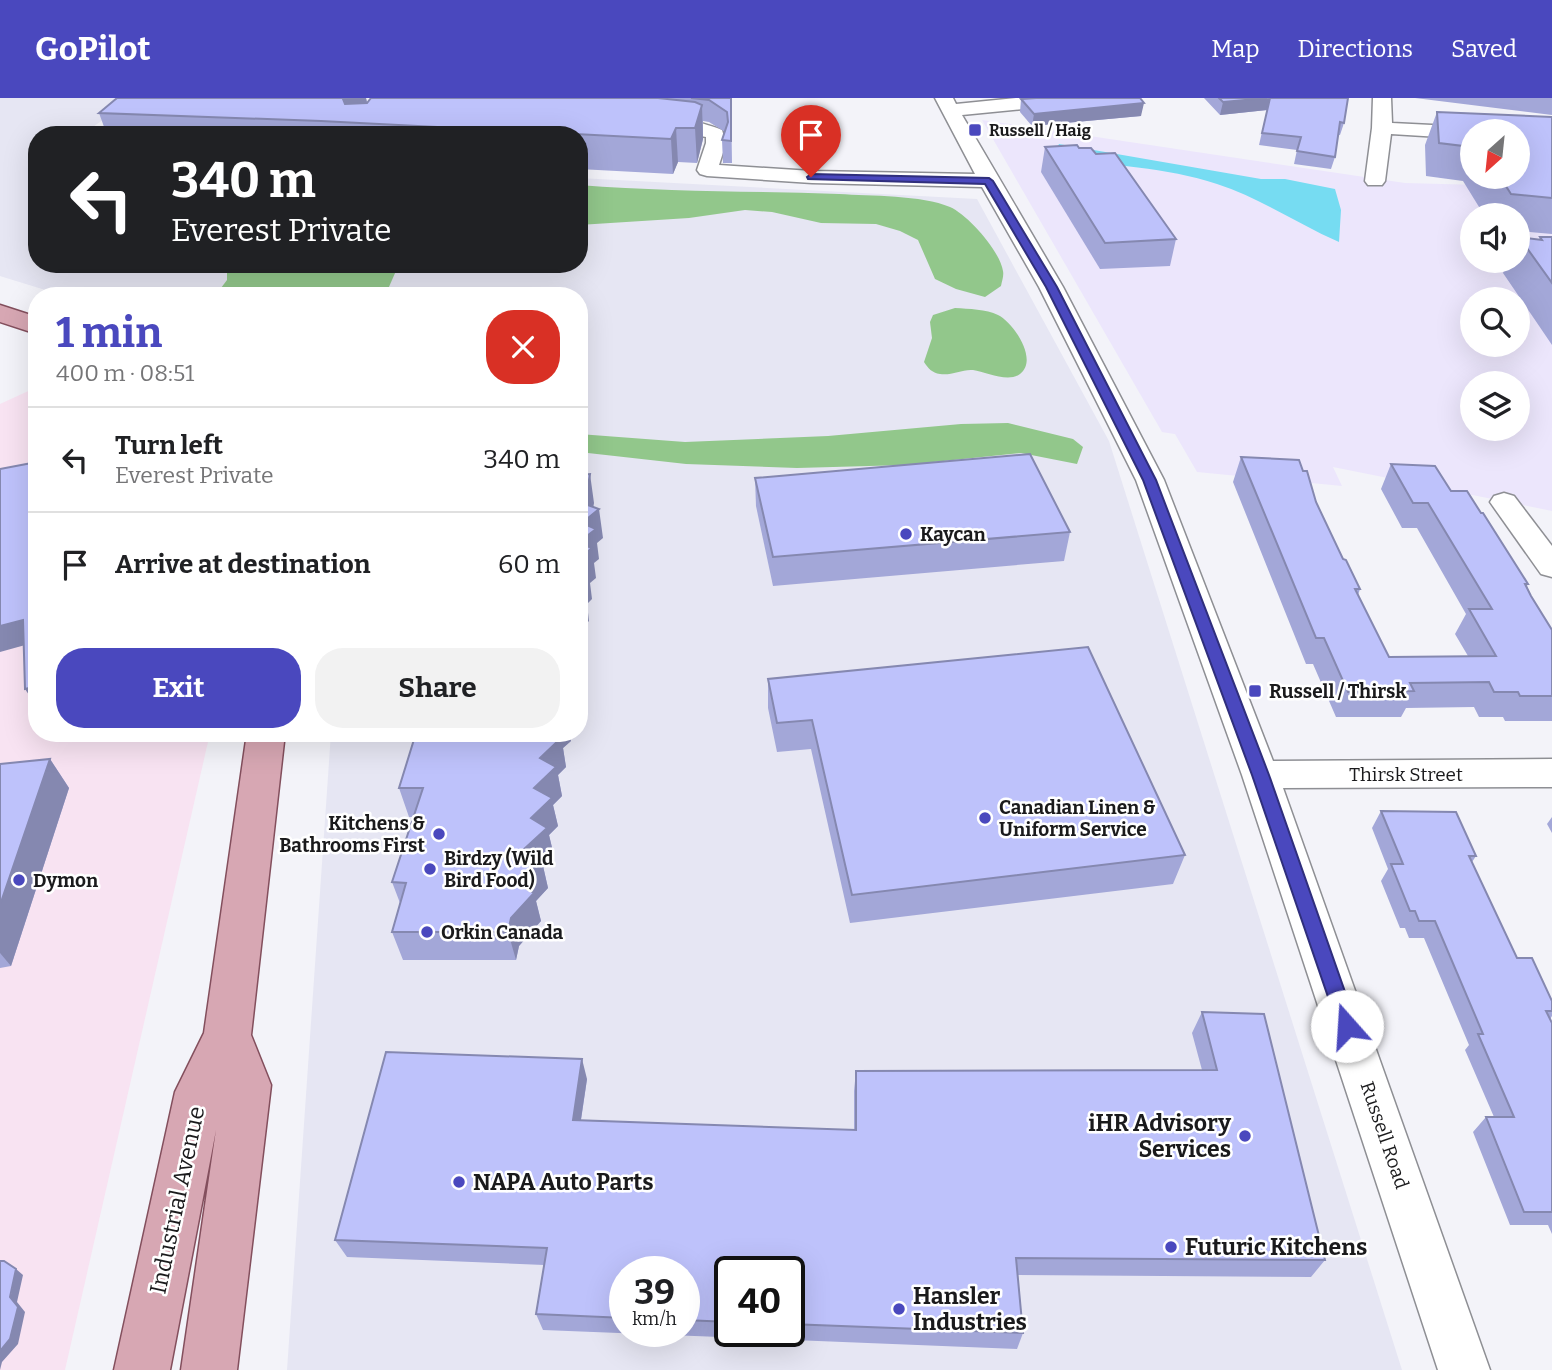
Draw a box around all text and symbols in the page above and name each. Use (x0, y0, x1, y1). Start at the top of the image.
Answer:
text: GoPilot (35, 29, 151, 69)
text: Map (1211, 35, 1260, 63)
text: Directions (1298, 35, 1413, 63)
text: Saved (1451, 35, 1517, 63)
pin (781, 105, 841, 177)
icon: arrive (792, 116, 830, 154)
north arrow (1460, 119, 1530, 189)
map controls (1460, 119, 1530, 441)
place label: Russell / Haig (989, 121, 1091, 140)
marker: Russell / Haig (967, 122, 983, 138)
text: 340 m (171, 151, 316, 210)
icon: left (56, 154, 147, 245)
button: sound (1460, 203, 1530, 273)
text: Everest Private (171, 211, 392, 249)
button: search (1460, 287, 1530, 357)
text: 1 min (56, 308, 162, 358)
button: close (486, 310, 560, 384)
text: 400 m · 08:51 (56, 359, 194, 387)
button: layers (1460, 371, 1530, 441)
text: Turn left (115, 430, 223, 461)
icon: left (56, 441, 94, 479)
text: 340 m (483, 444, 560, 475)
text: Everest Private (115, 461, 274, 489)
place label: Kaycan (920, 523, 987, 546)
marker: Kaycan (898, 526, 914, 542)
icon: arrive (56, 546, 94, 584)
text: Arrive at destination (115, 549, 370, 580)
text: 60 m (498, 549, 560, 580)
button: Exit (56, 648, 301, 728)
button: Share (315, 648, 560, 728)
place label: Russell / Thirsk (1269, 680, 1407, 703)
marker: Russell / Thirsk (1247, 683, 1263, 699)
street label: Thirsk Street (1349, 763, 1463, 786)
place label: Canadian Linen & Uniform Service (999, 796, 1156, 841)
marker: Canadian Linen & Uniform Service (977, 810, 993, 826)
place label: Kitchens & Bathrooms First (279, 812, 425, 857)
marker: Kitchens & Bathrooms First (431, 826, 447, 842)
place label: Birdzy (Wild Bird Food) (444, 847, 554, 892)
marker: Birdzy (Wild Bird Food) (422, 861, 438, 877)
place label: Dymon (33, 869, 99, 892)
marker: Dymon (11, 872, 27, 888)
place label: Orkin Canada (441, 921, 564, 944)
marker: Orkin Canada (419, 924, 435, 940)
position arrow (1310, 989, 1384, 1063)
street label: Russell Road (1355, 1078, 1414, 1192)
street label: Industrial Avenue (143, 1104, 211, 1296)
place label: iHR Advisory Services (1088, 1109, 1231, 1163)
marker: iHR Advisory Services (1237, 1128, 1253, 1144)
place label: NAPA Auto Parts (473, 1168, 654, 1196)
marker: NAPA Auto Parts (451, 1174, 467, 1190)
place label: Futuric Kitchens (1185, 1233, 1367, 1261)
marker: Futuric Kitchens (1163, 1239, 1179, 1255)
speed limit sign: 40 (714, 1256, 805, 1347)
text: 39 (634, 1271, 675, 1313)
place label: Hansler Industries (913, 1282, 1027, 1336)
marker: Hansler Industries (891, 1301, 907, 1317)
text: km/h (632, 1308, 677, 1330)

